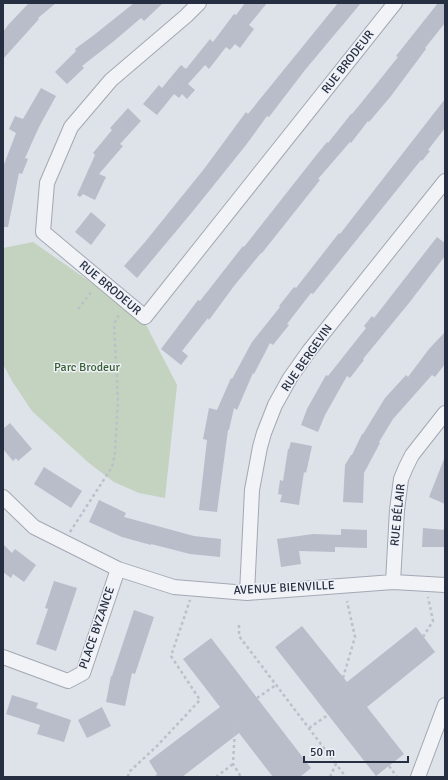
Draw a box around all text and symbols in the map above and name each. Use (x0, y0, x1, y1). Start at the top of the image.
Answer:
street label: RUE BRODEUR (319, 27, 377, 97)
street label: RUE BRODEUR (76, 258, 144, 318)
street label: RUE BERGEVIN (278, 321, 336, 395)
park label: Parc Brodeur (54, 360, 121, 375)
street label: RUE BÉLAIR (387, 483, 409, 547)
street label: AVENUE BIENVILLE (233, 578, 335, 598)
street label: PLACE BYZANCE (76, 585, 118, 671)
scale bar (304, 738, 408, 764)
text: 50 m (310, 745, 335, 760)

